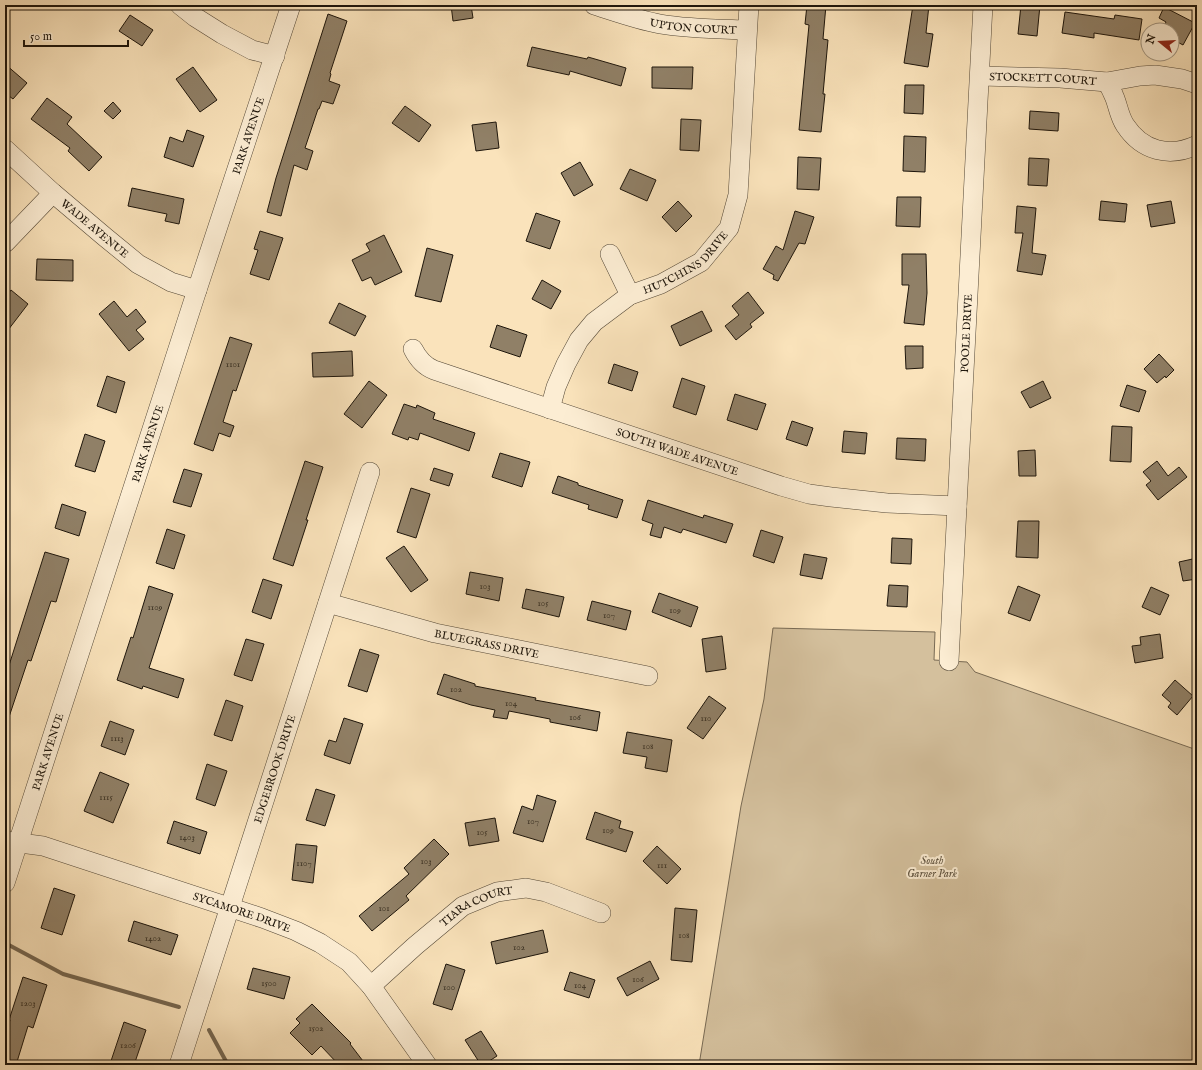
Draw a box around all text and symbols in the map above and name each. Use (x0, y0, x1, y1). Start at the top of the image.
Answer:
street label: UPTON COURT (648, 16, 737, 38)
scale bar (24, 22, 128, 48)
north arrow (1140, 22, 1180, 62)
text: 50 m (30, 29, 52, 44)
text: N (1143, 32, 1160, 47)
street label: STOCKETT COURT (989, 70, 1097, 89)
street label: PARK AVENUE (230, 95, 268, 176)
street label: WADE AVENUE (58, 197, 132, 262)
street label: HUTCHINS DRIVE (641, 228, 732, 298)
street label: POOLE DRIVE (958, 293, 976, 373)
house number: 1101 (226, 359, 240, 370)
street label: PARK AVENUE (129, 403, 167, 484)
street label: SOUTH WADE AVENUE (614, 425, 741, 479)
house number: 103 (479, 581, 491, 592)
house number: 105 (538, 598, 549, 609)
house number: 1109 (147, 602, 163, 613)
house number: 109 (669, 605, 681, 616)
house number: 107 (603, 610, 615, 621)
street label: BLUEGRASS DRIVE (433, 627, 541, 662)
house number: 102 (450, 684, 462, 695)
house number: 104 (505, 698, 518, 709)
street label: PARK AVENUE (29, 711, 68, 792)
house number: 106 (569, 712, 581, 723)
street label: EDGEBROOK DRIVE (251, 713, 299, 825)
house number: 110 (700, 713, 712, 724)
house number: 1113 (110, 733, 124, 744)
house number: 108 (642, 741, 654, 752)
house number: 1115 (99, 792, 113, 803)
house number: 107 (527, 816, 539, 827)
house number: 109 (602, 825, 614, 836)
house number: 105 (477, 827, 488, 838)
house number: 1403 (179, 832, 195, 843)
park label: South Garner Park (907, 854, 958, 881)
house number: 103 (420, 856, 432, 867)
house number: 1107 (296, 858, 312, 869)
house number: 111 (657, 860, 667, 871)
street label: TIARA COURT (437, 884, 514, 930)
street label: SYCAMORE DRIVE (191, 890, 293, 936)
house number: 101 (378, 903, 390, 914)
house number: 108 (678, 930, 690, 941)
house number: 1402 (145, 933, 161, 944)
house number: 102 (513, 942, 525, 953)
house number: 106 (632, 974, 644, 985)
house number: 1500 (261, 978, 277, 989)
house number: 104 (574, 980, 587, 991)
house number: 100 (443, 982, 455, 993)
house number: 1203 (20, 998, 36, 1009)
house number: 1502 (308, 1023, 324, 1034)
house number: 1206 (120, 1040, 136, 1051)

